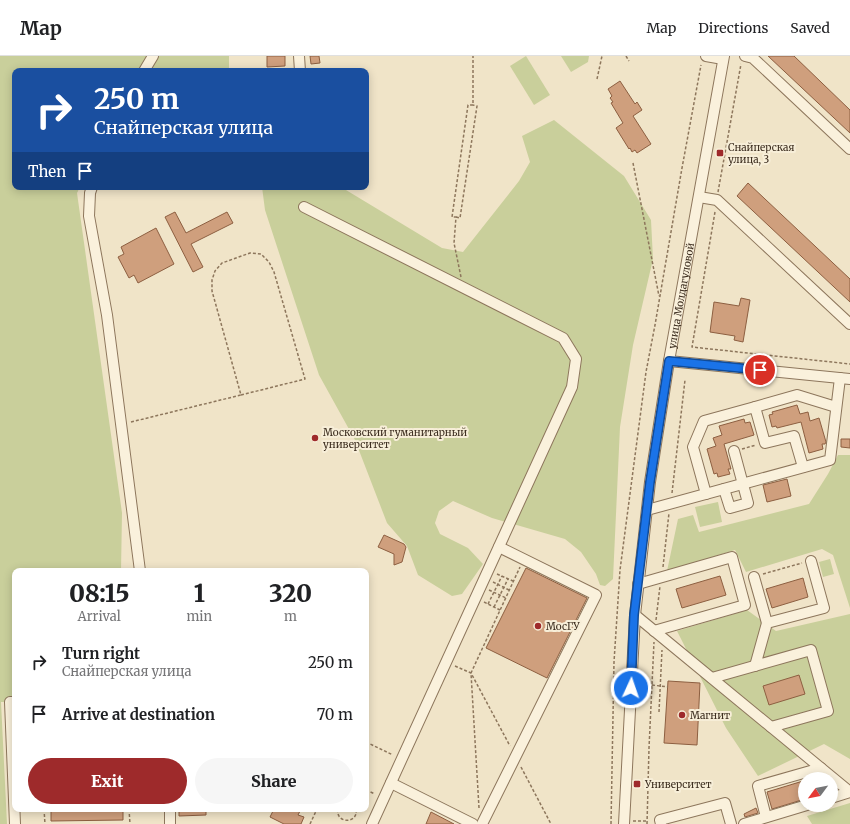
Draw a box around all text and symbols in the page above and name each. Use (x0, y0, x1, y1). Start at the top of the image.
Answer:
text: Map (20, 16, 62, 40)
text: Map (646, 19, 676, 37)
text: Directions (698, 19, 768, 37)
text: Saved (790, 19, 830, 37)
text: 250 m (94, 81, 179, 117)
icon: right (28, 84, 80, 136)
text: Снайперская улица (94, 116, 273, 139)
place label: Снайперская улица, 3 (728, 141, 795, 166)
marker: Снайперская улица, 3 (715, 148, 725, 158)
icon: arrive (74, 160, 96, 182)
text: Then (28, 162, 66, 181)
street label: улица Молдагуловой (665, 242, 697, 350)
pin (743, 353, 777, 387)
icon: arrive (749, 359, 771, 381)
place label: Московский гуманитарный университет (323, 426, 467, 451)
marker: Московский гуманитарный университет (310, 433, 320, 443)
text: 08:15 (69, 578, 129, 609)
text: 1 (194, 578, 205, 609)
text: 320 (269, 578, 312, 609)
text: Arrival (77, 608, 121, 625)
text: min (186, 608, 212, 625)
text: m (284, 608, 297, 625)
place label: МосГУ (546, 620, 580, 633)
marker: МосГУ (533, 621, 543, 631)
text: Turn right (62, 644, 140, 663)
icon: right (28, 651, 50, 673)
text: 250 m (308, 653, 353, 672)
text: Снайперская улица (62, 663, 191, 680)
position arrow (610, 667, 652, 709)
icon: arrive (28, 703, 50, 725)
text: Arrive at destination (62, 705, 215, 724)
text: 70 m (317, 705, 353, 724)
place label: Магнит (690, 709, 730, 722)
marker: Магнит (677, 710, 687, 720)
button: Exit (28, 758, 187, 804)
button: Share (195, 758, 353, 804)
north arrow (798, 772, 838, 812)
map controls (798, 772, 838, 812)
place label: Университет (644, 778, 712, 791)
marker: Университет (632, 779, 642, 789)

